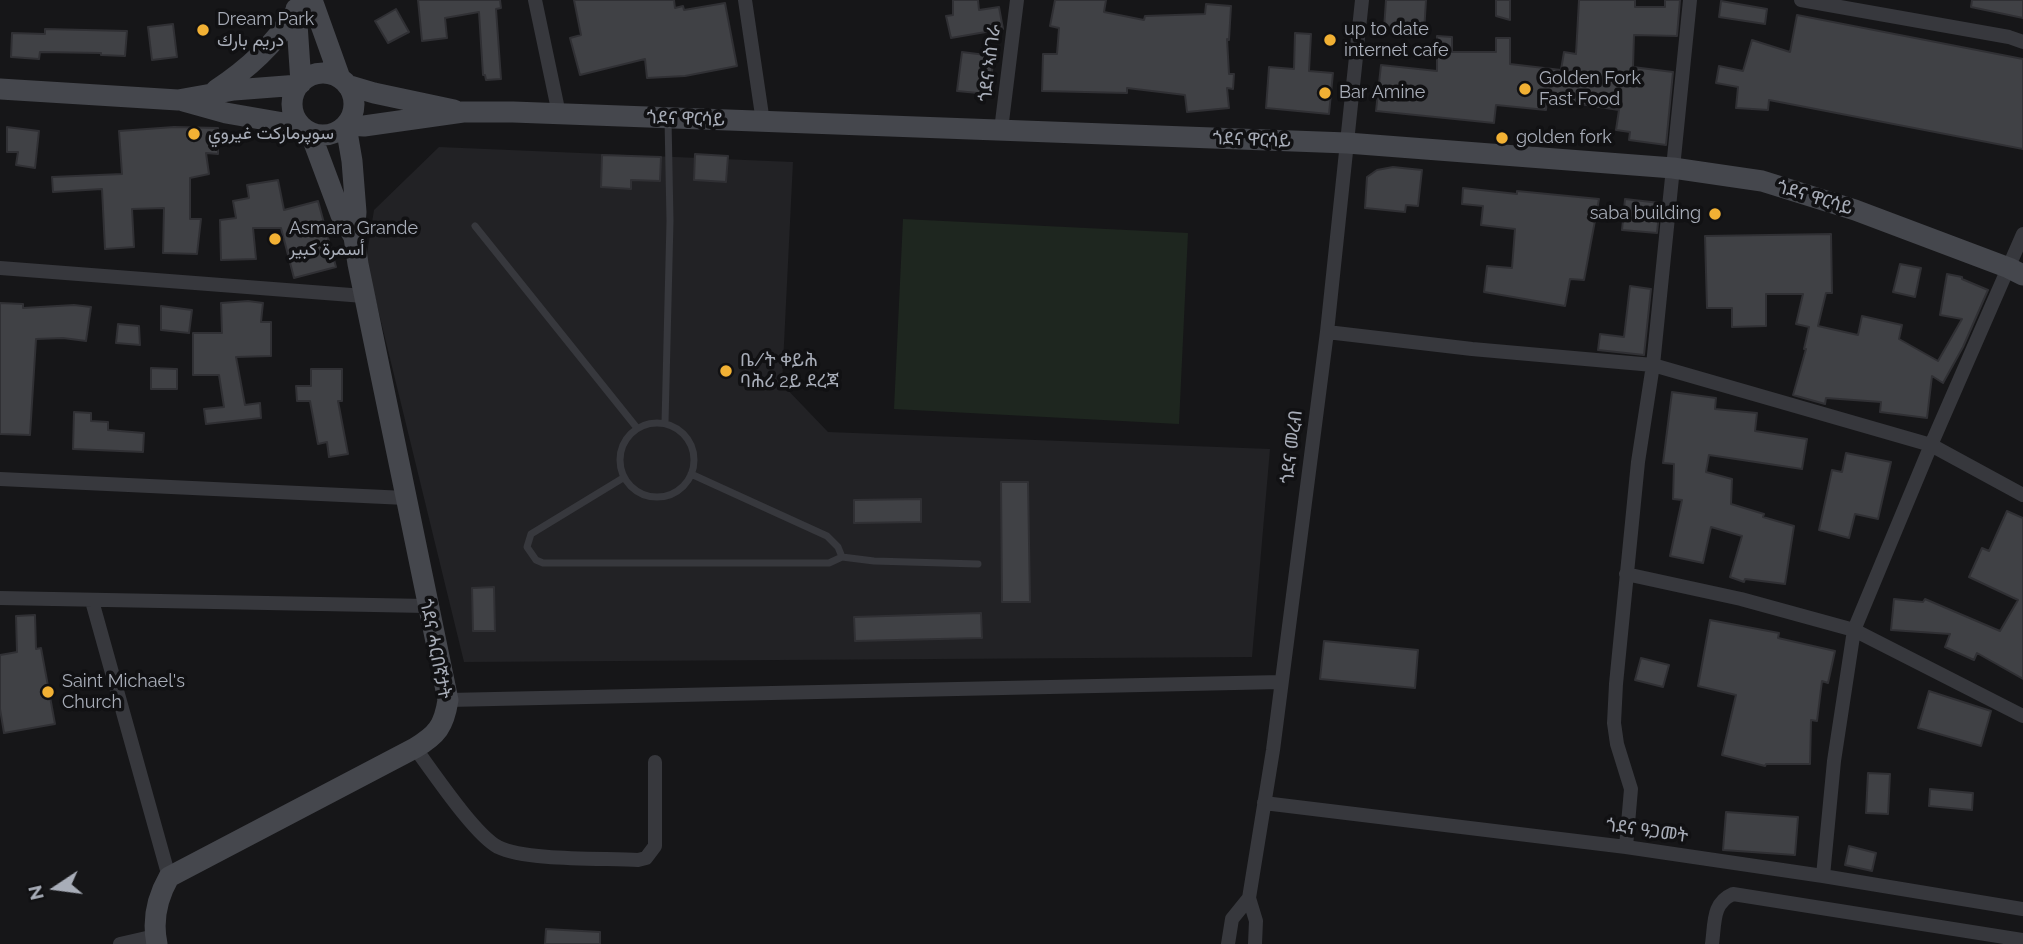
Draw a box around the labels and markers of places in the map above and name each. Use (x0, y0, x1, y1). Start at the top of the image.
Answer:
place label: Dream Park دريم بارك (217, 9, 314, 52)
place label: up to date internet cafe (1344, 19, 1449, 61)
marker: Dream Park دريم بارك (195, 22, 211, 38)
marker: up to date internet cafe (1322, 32, 1338, 48)
place label: Golden Fork Fast Food (1539, 68, 1641, 110)
marker: Golden Fork Fast Food (1517, 81, 1533, 97)
place label: Bar Amine (1339, 82, 1425, 104)
marker: Bar Amine (1317, 85, 1333, 101)
place label: سوپرمارکت غيروي (208, 123, 334, 145)
marker: سوپرمارکت غيروي (186, 126, 202, 142)
place label: golden fork (1516, 127, 1612, 149)
marker: golden fork (1494, 130, 1510, 146)
place label: saba building (1590, 203, 1701, 225)
marker: saba building (1707, 206, 1723, 222)
place label: Asmara Grande أسمرة كبير (289, 218, 418, 260)
marker: Asmara Grande أسمرة كبير (267, 231, 283, 247)
place label: ቤ/ት ቀይሕ ባሕሪ 2ይ ደረጃ (740, 350, 839, 392)
marker: ቤ/ት ቀይሕ ባሕሪ 2ይ ደረጃ (718, 363, 734, 379)
place label: Saint Michael's Church (62, 671, 185, 714)
marker: Saint Michael's Church (40, 684, 56, 700)

